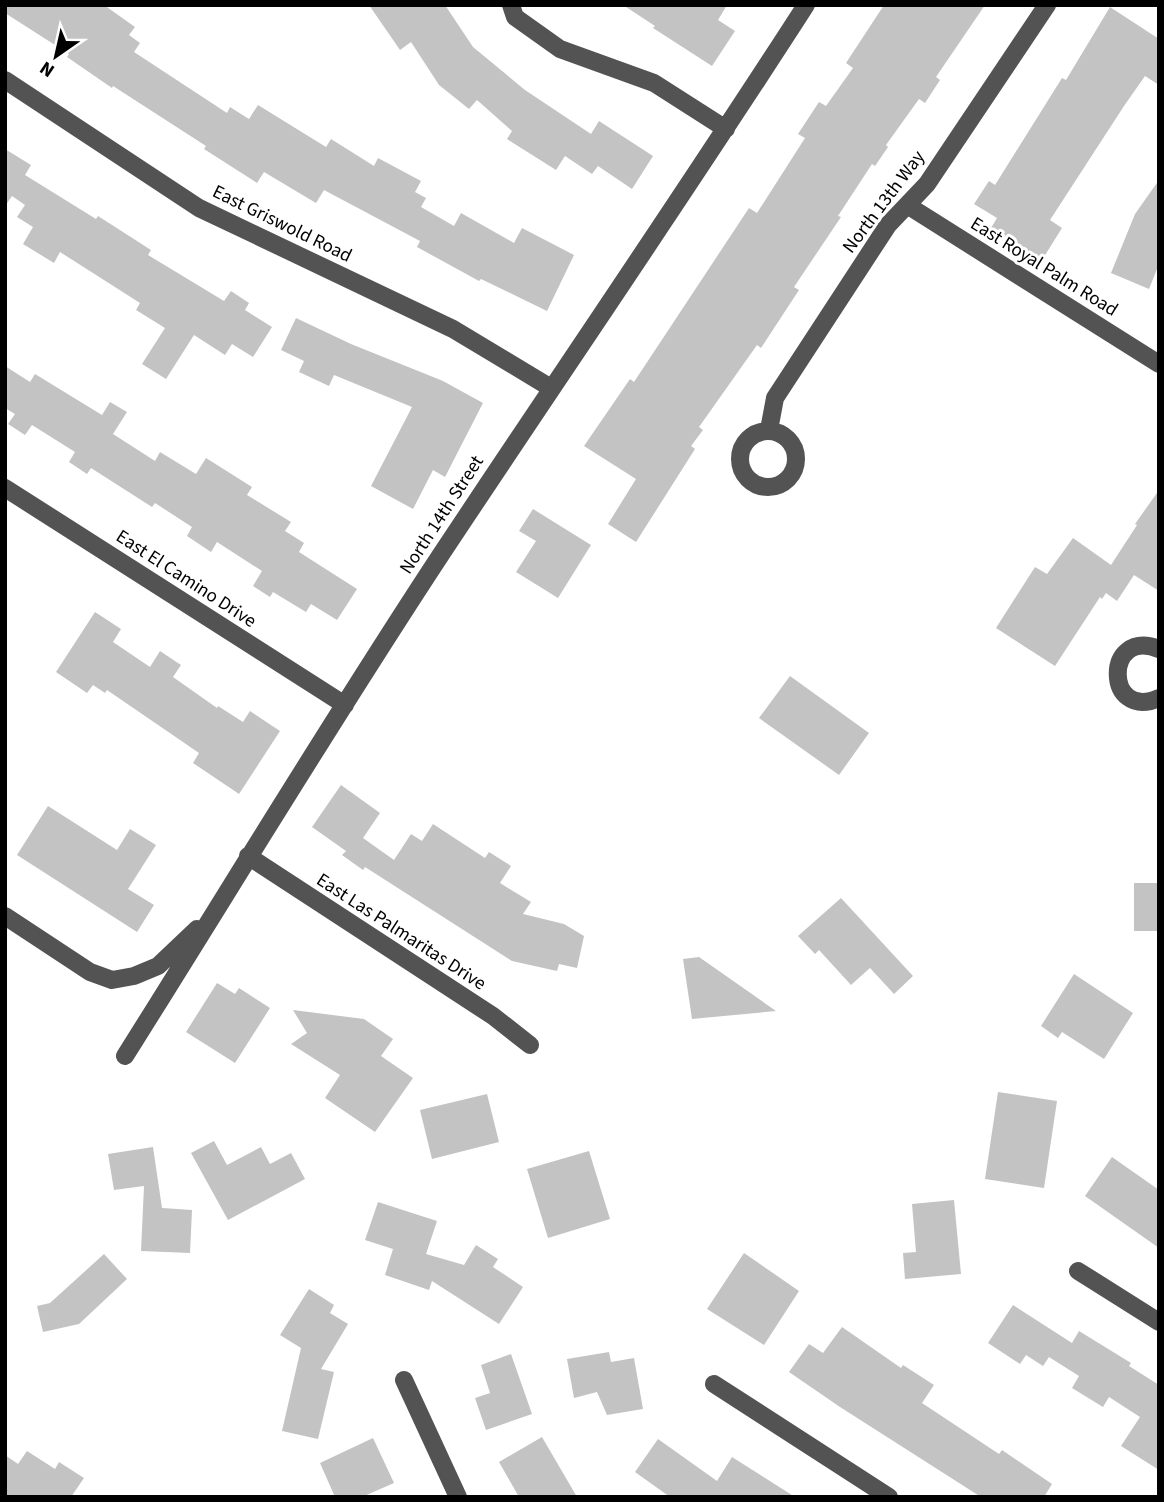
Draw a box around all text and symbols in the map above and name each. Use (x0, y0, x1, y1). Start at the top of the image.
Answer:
north arrow (21, 21, 91, 91)
text: N (35, 54, 60, 84)
street label: North 13th Way (836, 145, 932, 259)
street label: East Griswold Road (208, 179, 356, 269)
street label: East Royal Palm Road (965, 211, 1123, 323)
street label: North 14th Street (393, 450, 491, 580)
street label: East El Camino Drive (110, 523, 262, 635)
street label: East Las Palmaritas Drive (311, 867, 491, 997)

